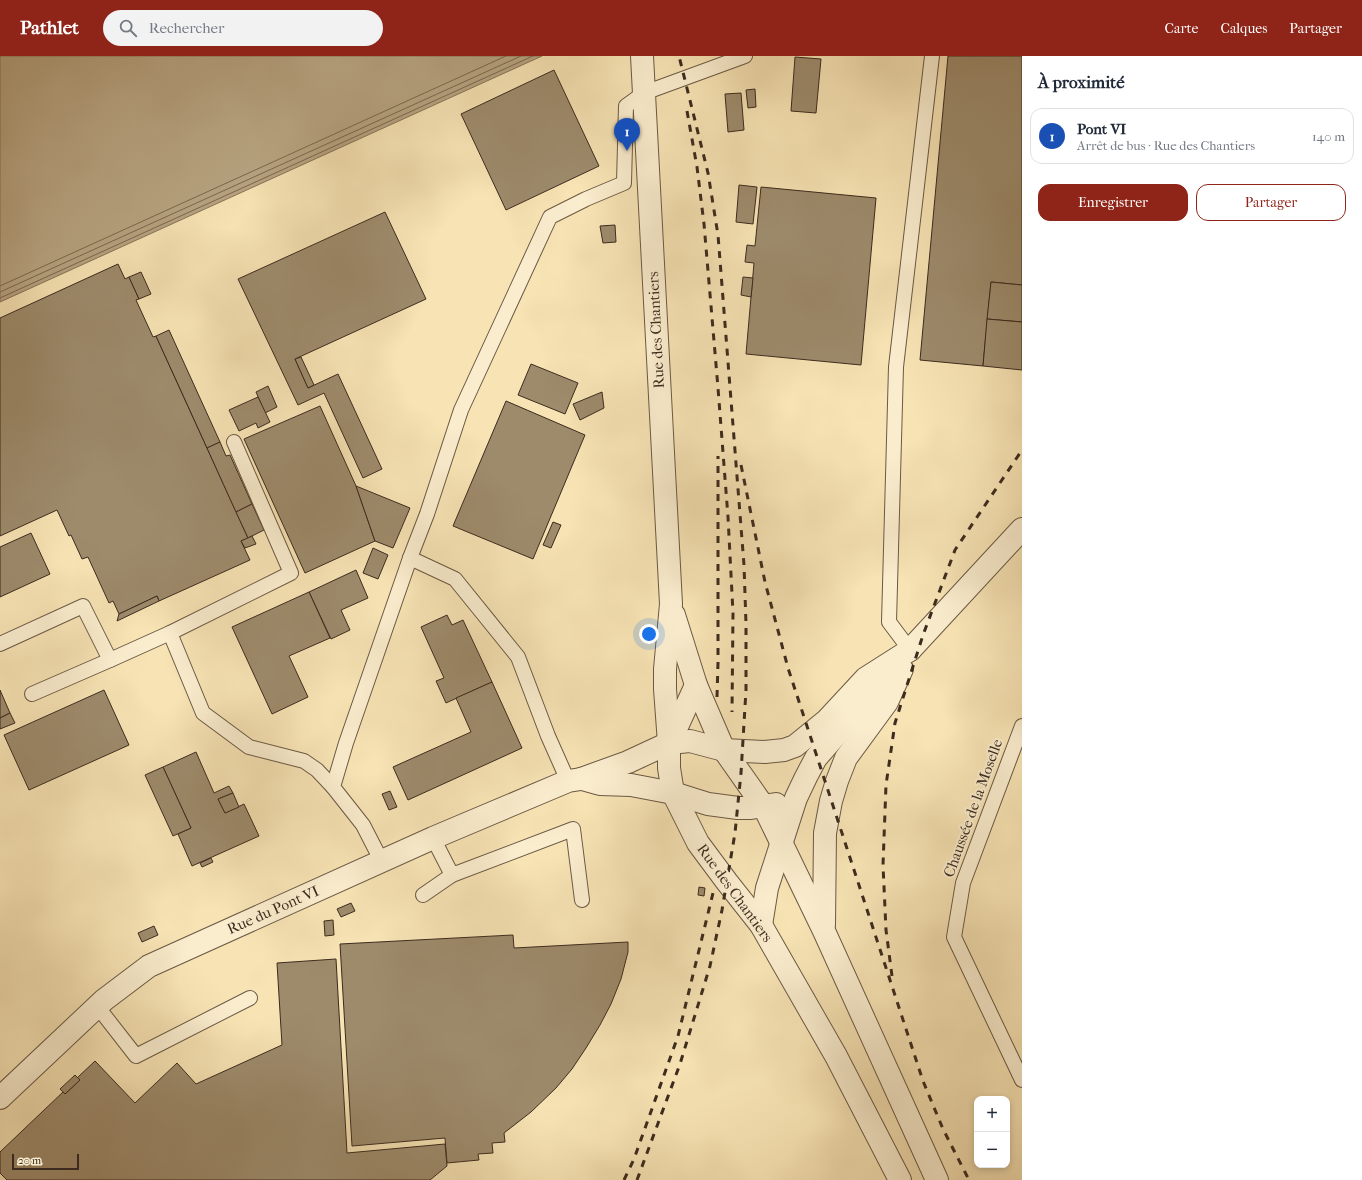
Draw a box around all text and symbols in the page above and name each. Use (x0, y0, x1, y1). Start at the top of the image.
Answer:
search box (103, 10, 383, 46)
text: Pathlet (20, 17, 79, 39)
icon: search (117, 17, 139, 39)
text: Rechercher (149, 19, 224, 37)
text: Carte (1165, 20, 1198, 37)
text: Calques (1220, 20, 1267, 37)
text: Partager (1289, 20, 1342, 37)
text: À proximité (1038, 72, 1125, 92)
pin: 1 (614, 118, 640, 151)
text: Pont VI (1077, 120, 1126, 138)
text: 1 (1050, 129, 1054, 144)
text: 140 m (1312, 129, 1345, 144)
text: Arrêt de bus · Rue des Chantiers (1077, 138, 1255, 153)
button: Enregistrer (1038, 184, 1188, 221)
button: Partager (1196, 184, 1346, 221)
street label: Rue des Chantiers (644, 271, 668, 389)
your location (639, 624, 659, 644)
street label: Chaussée de la Moselle (940, 736, 1007, 880)
street label: Rue des Chantiers (693, 840, 777, 946)
street label: Rue du Pont VI (224, 882, 322, 938)
map controls (974, 1096, 1010, 1168)
button: + (974, 1096, 1010, 1132)
button: − (974, 1132, 1010, 1168)
scale bar (12, 1152, 79, 1171)
text: 20 m (18, 1154, 41, 1167)

